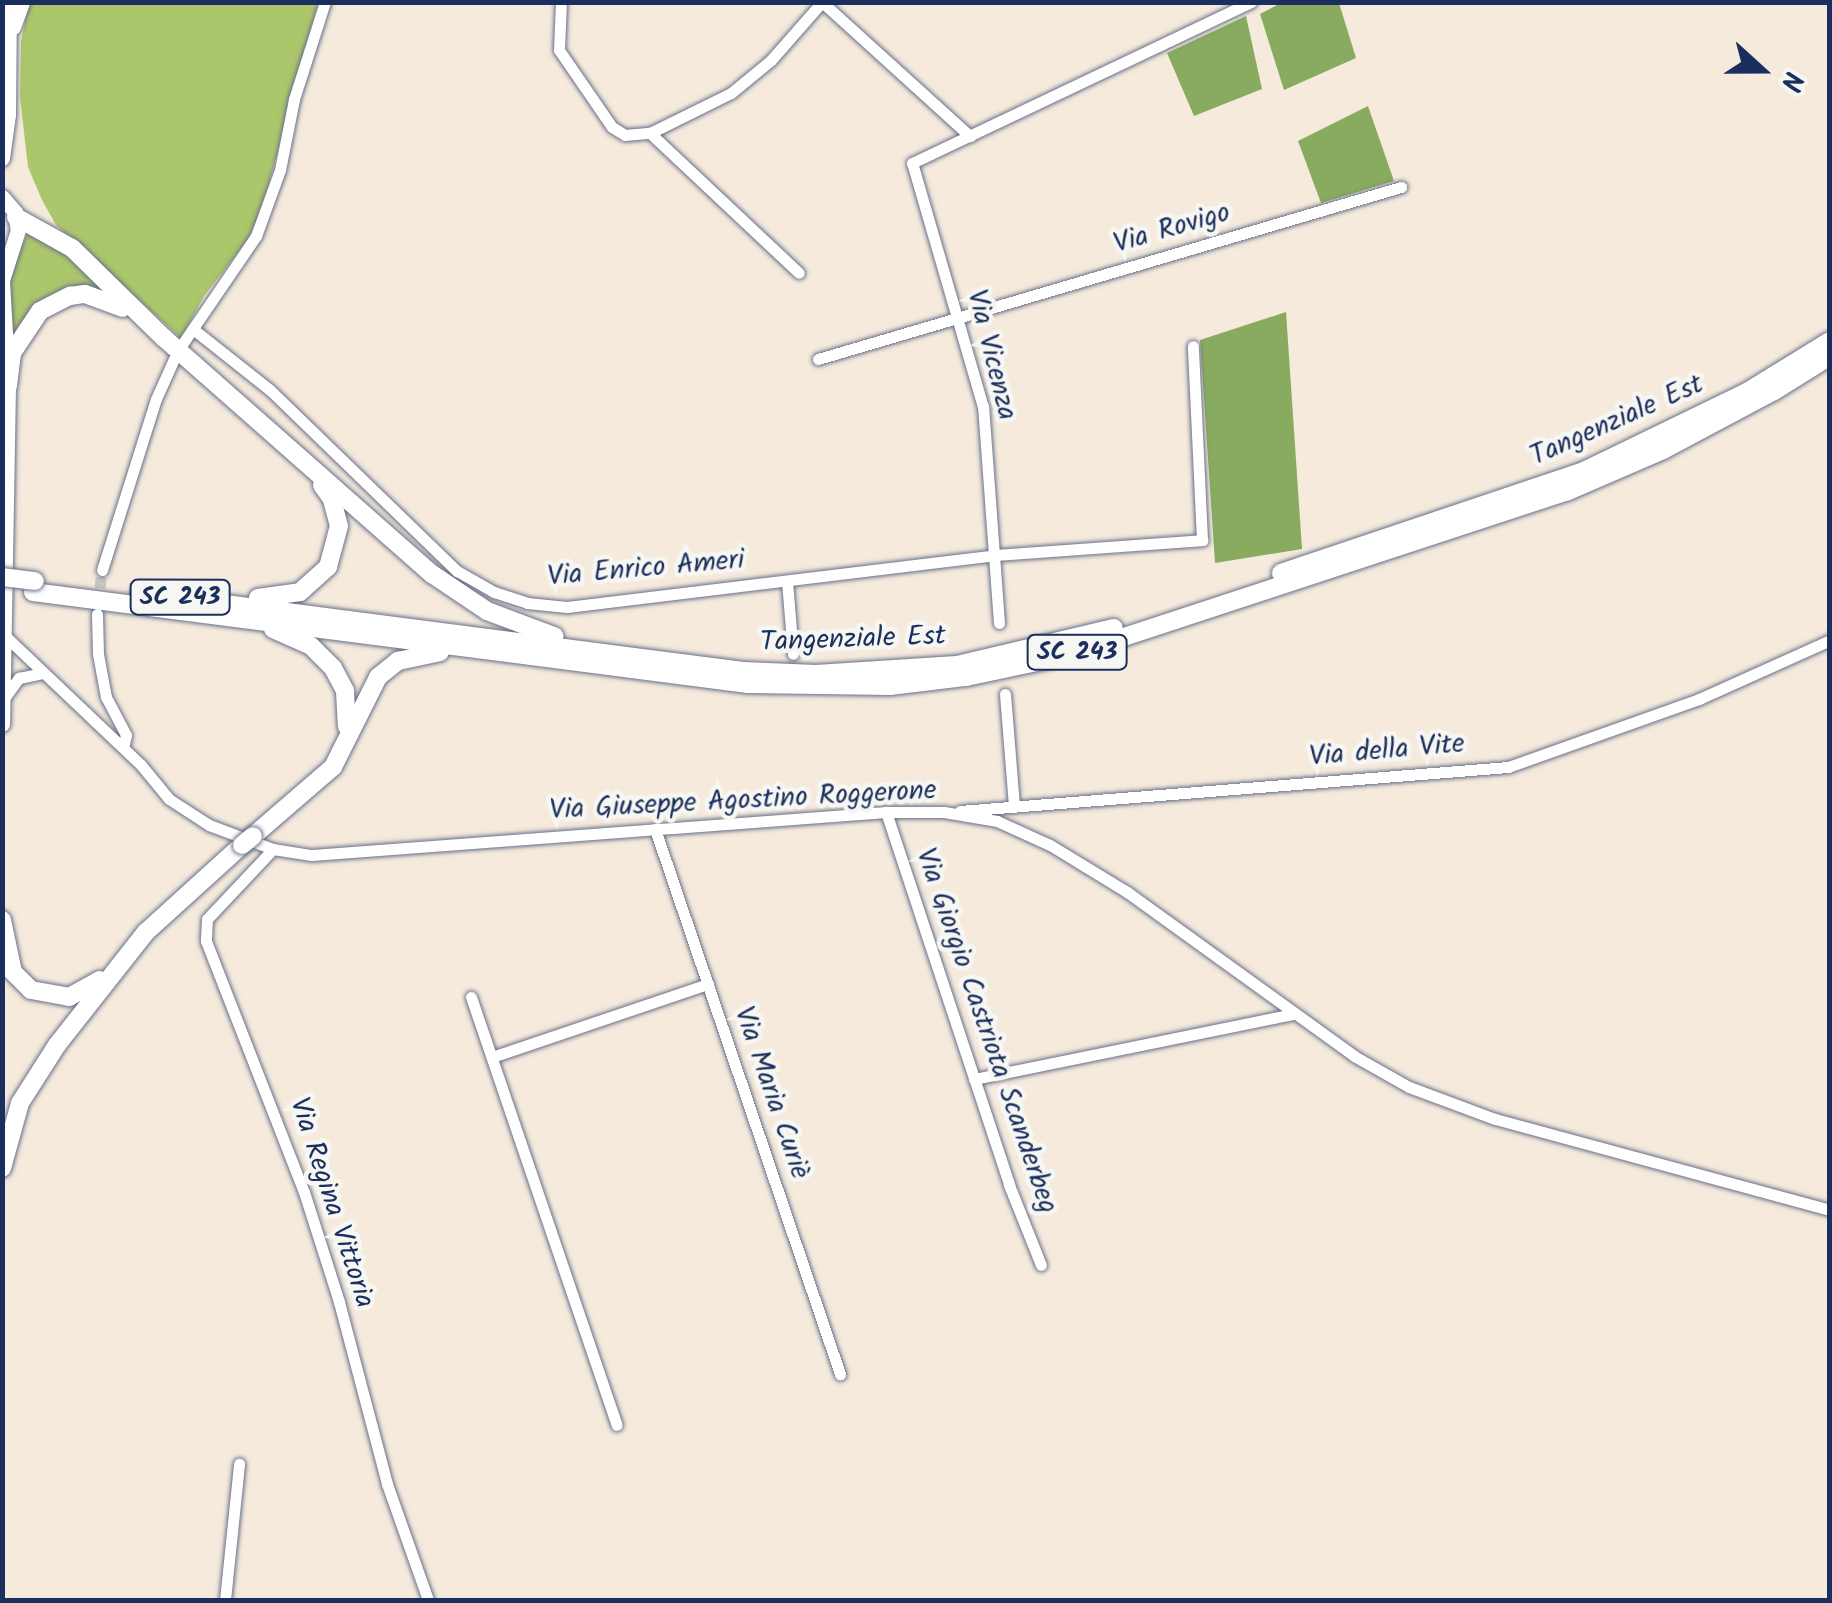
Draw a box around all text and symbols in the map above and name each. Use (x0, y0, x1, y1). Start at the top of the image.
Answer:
north arrow (1712, 20, 1812, 120)
text: N (1766, 65, 1815, 97)
street label: Via Rovigo (1110, 196, 1234, 262)
street label: Via Vicenza (959, 286, 1023, 424)
street label: Tangenziale Est (1525, 368, 1709, 474)
street label: Via Enrico Ameri (546, 544, 746, 594)
road number: SC 243 (128, 577, 232, 617)
street label: Tangenziale Est (760, 620, 946, 660)
road number: SC 243 (1024, 632, 1130, 672)
street label: Via della Vite (1308, 727, 1466, 775)
street label: Via Giuseppe Agostino Roggerone (549, 774, 937, 828)
street label: Via Giorgio Castriota Scanderbeg (908, 844, 1064, 1218)
street label: Via Maria Curiè (726, 1002, 816, 1184)
street label: Via Regina Vittoria (281, 1094, 381, 1312)

